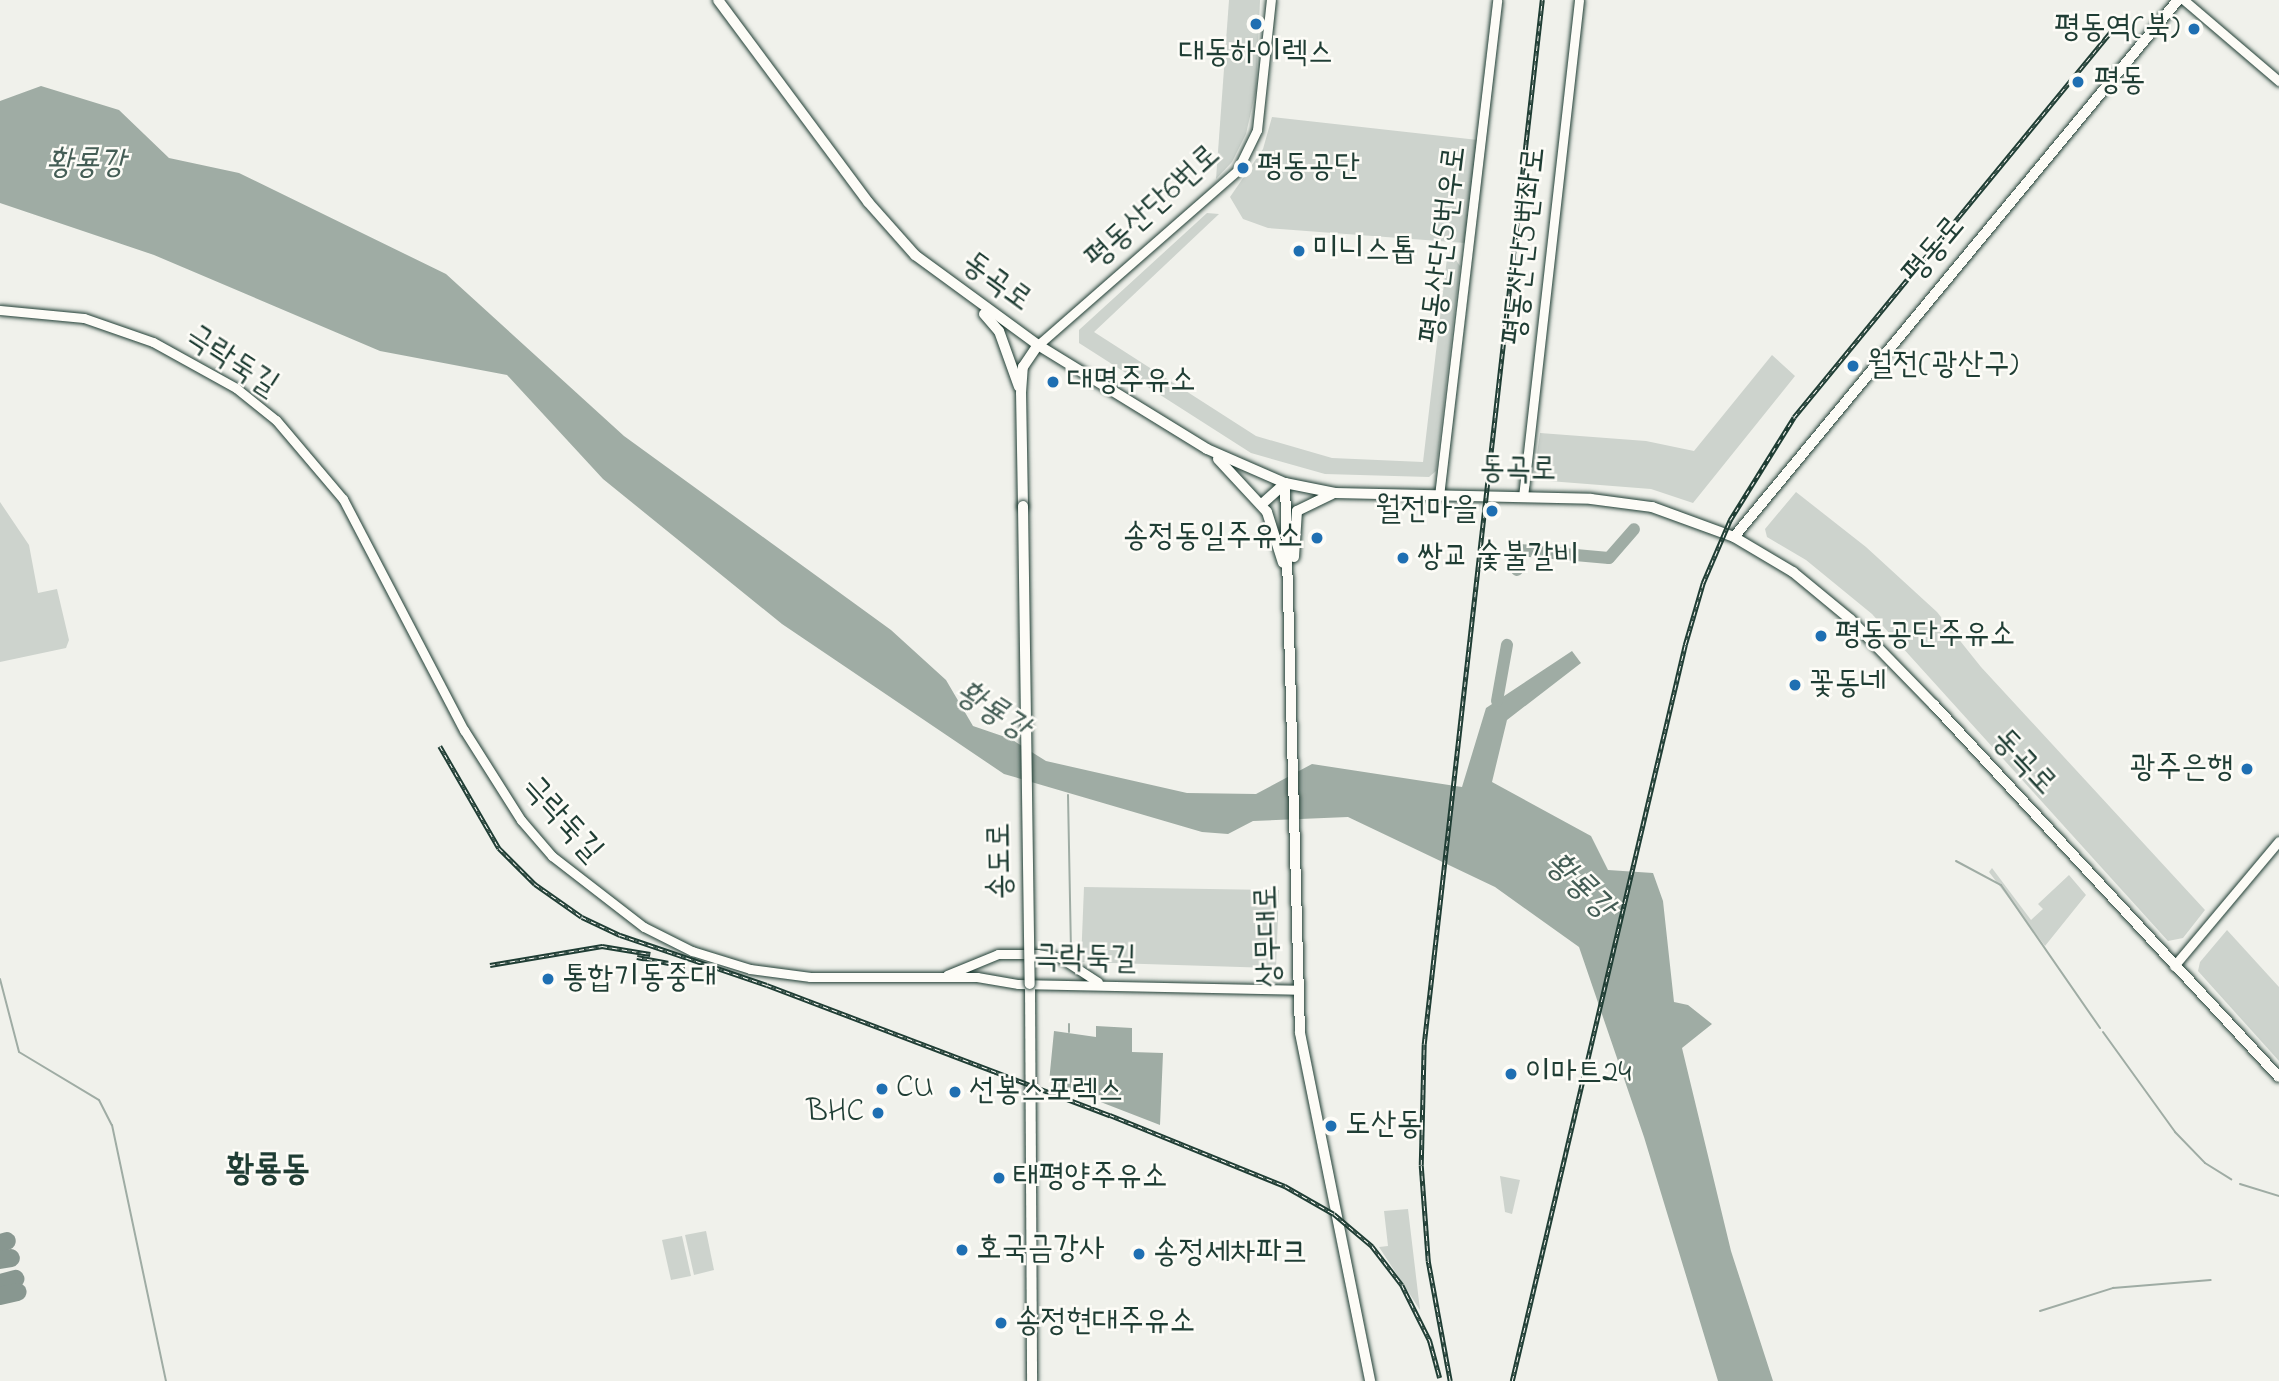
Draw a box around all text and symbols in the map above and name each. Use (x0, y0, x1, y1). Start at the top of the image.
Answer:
place label: 평동역(북) (2054, 10, 2180, 48)
marker: 대동하이렉스 (1248, 16, 1264, 32)
marker: 평동역(북) (2186, 21, 2202, 37)
place label: 대동하이렉스 (1179, 35, 1333, 73)
place label: 평동 (2094, 63, 2146, 101)
marker: 평동 (2068, 72, 2088, 92)
street label: 평동산단6번로 (1079, 137, 1229, 279)
street label: 평동산단5번우로 (1414, 144, 1476, 346)
water label: 황룡강 (46, 145, 126, 185)
street label: 평동산단5번좌로 (1497, 145, 1555, 347)
place label: 평동공단 (1257, 149, 1360, 187)
marker: 평동공단 (1235, 160, 1251, 176)
street label: 평동로 (1895, 209, 1975, 293)
place label: 미니스톱 (1313, 232, 1416, 270)
marker: 미니스톱 (1291, 243, 1307, 259)
street label: 동곡로 (953, 245, 1039, 321)
street label: 극락둑길 (177, 318, 285, 406)
place label: 월전(광산구) (1867, 347, 2019, 385)
marker: 월전(광산구) (1845, 358, 1861, 374)
place label: 대명주유소 (1067, 363, 1196, 401)
marker: 대명주유소 (1045, 374, 1061, 390)
street label: 동곡로 (1479, 451, 1557, 491)
place label: 월전마을 (1375, 492, 1478, 530)
marker: 월전마을 (1484, 503, 1500, 519)
place label: 송정동일주유소 (1123, 519, 1303, 557)
marker: 송정동일주유소 (1309, 530, 1325, 546)
place label: 쌍교 숯불갈비 (1417, 539, 1579, 577)
marker: 쌍교 숯불갈비 (1395, 550, 1411, 566)
place label: 평동공단주유소 (1835, 617, 2015, 655)
marker: 평동공단주유소 (1813, 628, 1829, 644)
place label: 꽃동네 (1809, 666, 1886, 704)
water label: 황룡강 (948, 674, 1036, 750)
marker: 꽃동네 (1787, 677, 1803, 693)
street label: 동곡로 (1983, 722, 2063, 804)
place label: 광주은행 (2130, 750, 2233, 788)
marker: 광주은행 (2239, 761, 2255, 777)
street label: 극락둑길 (512, 769, 610, 871)
street label: 송도로 (982, 822, 1022, 900)
water label: 황룡강 (1537, 845, 1621, 929)
street label: 상무대로 (1249, 884, 1291, 988)
street label: 극락둑길 (1033, 940, 1137, 980)
place label: 통합기동중대 (562, 960, 716, 998)
marker: 통합기동중대 (540, 971, 556, 987)
place label: 이마트24 (1525, 1055, 1631, 1093)
marker: 이마트24 (1503, 1066, 1519, 1082)
place label: CU (896, 1070, 934, 1108)
place label: 선봉스포렉스 (969, 1073, 1124, 1111)
marker: CU (874, 1081, 890, 1097)
marker: 선봉스포렉스 (947, 1084, 963, 1100)
place label: BHC (806, 1094, 864, 1132)
marker: BHC (870, 1105, 886, 1121)
place label: 도산동 (1345, 1107, 1422, 1145)
marker: 도산동 (1323, 1118, 1339, 1134)
district label: 황룡동 (226, 1150, 310, 1192)
place label: 태평양주유소 (1013, 1159, 1168, 1197)
marker: 태평양주유소 (991, 1170, 1007, 1186)
place label: 호국금강사 (976, 1231, 1105, 1269)
place label: 송정세차파크 (1153, 1235, 1308, 1273)
marker: 호국금강사 (954, 1242, 970, 1258)
marker: 송정세차파크 (1131, 1246, 1147, 1262)
place label: 송정현대주유소 (1015, 1304, 1195, 1342)
marker: 송정현대주유소 (993, 1315, 1009, 1331)

